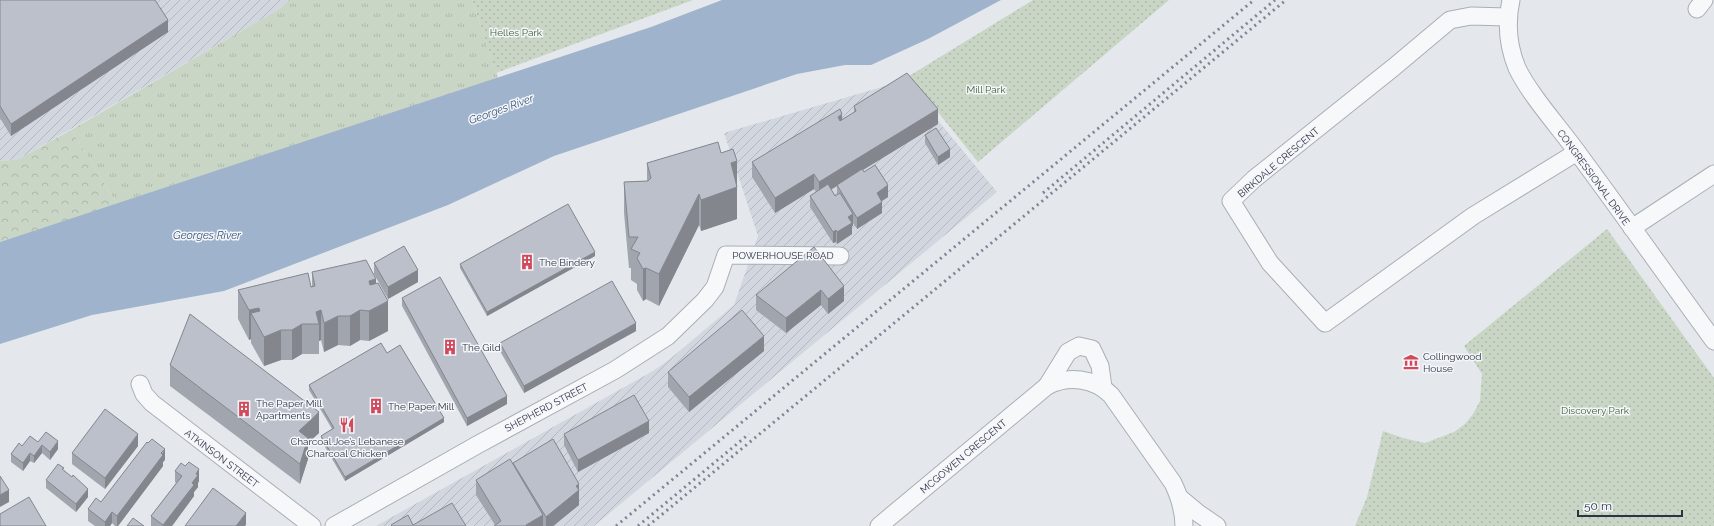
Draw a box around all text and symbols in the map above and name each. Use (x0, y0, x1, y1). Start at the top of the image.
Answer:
park label: Helles Park (490, 27, 543, 38)
park label: Mill Park (966, 84, 1006, 95)
water label: Georges River (467, 91, 536, 127)
street label: BIRKDALE CRESCENT (1236, 125, 1321, 200)
street label: CONGRESSIONAL DRIVE (1555, 127, 1632, 227)
water label: Georges River (173, 229, 242, 242)
street label: POWERHOUSE ROAD (732, 250, 834, 261)
building icon: The Bindery (518, 253, 536, 271)
place label: The Bindery (539, 257, 596, 268)
building icon: The Gild (441, 338, 459, 356)
place label: The Gild (462, 342, 501, 353)
place label: Collingwood House (1423, 351, 1482, 374)
museum icon: Collingwood House (1402, 353, 1420, 371)
street label: SHEPHERD STREET (503, 381, 590, 434)
building icon: The Paper Mill (367, 397, 385, 415)
place label: The Paper Mill Apartments (256, 398, 322, 421)
building icon: The Paper Mill Apartments (235, 400, 253, 418)
place label: The Paper Mill (388, 401, 454, 412)
park label: Discovery Park (1561, 405, 1630, 416)
restaurant icon: Charcoal Joe’s Lebanese Charcoal Chicken (338, 416, 356, 434)
street label: MCGOWEN CRESCENT (918, 417, 1009, 496)
street label: ATKINSON STREET (183, 427, 261, 490)
place label: Charcoal Joe’s Lebanese Charcoal Chicken (290, 436, 404, 459)
scale bar (1578, 492, 1682, 518)
text: 50 m (1584, 499, 1612, 513)

